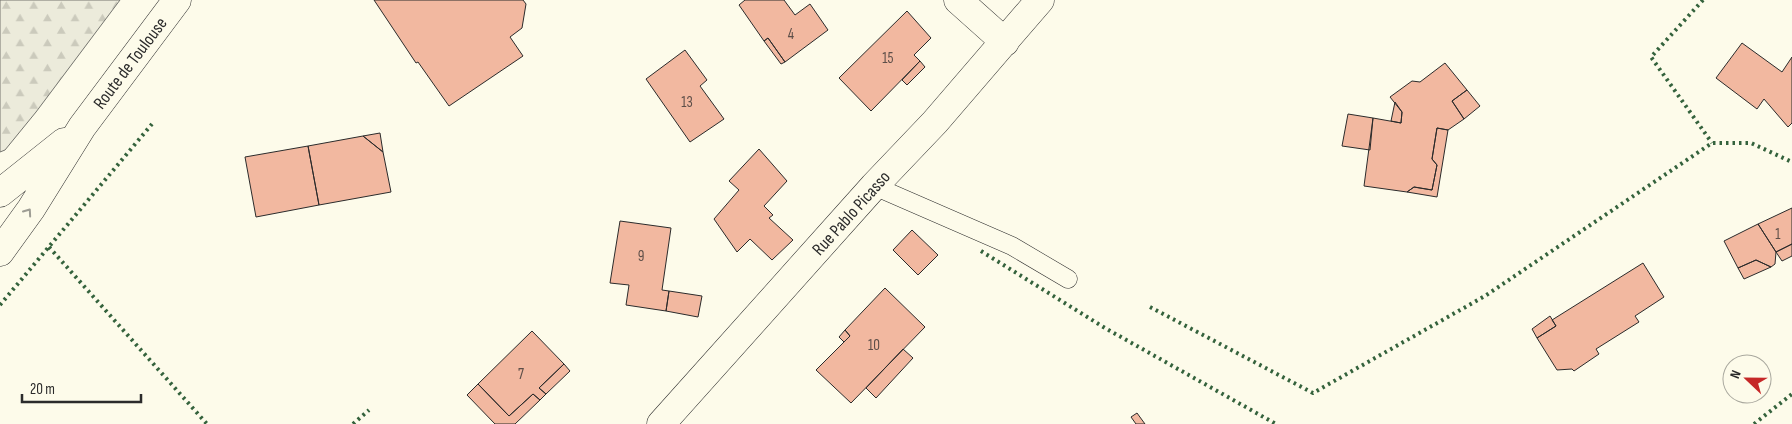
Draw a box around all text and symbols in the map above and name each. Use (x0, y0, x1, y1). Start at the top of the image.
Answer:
street label: Route de Toulouse (89, 13, 172, 113)
house number: 4 (788, 25, 794, 44)
house number: 15 (882, 49, 894, 68)
house number: 13 (681, 93, 693, 112)
street label: Rue Pablo Picasso (808, 167, 895, 260)
one-way arrow (22, 209, 31, 218)
house number: 1 (1775, 225, 1781, 244)
house number: 9 (638, 247, 644, 266)
house number: 10 (868, 336, 880, 355)
north arrow (1722, 354, 1772, 404)
house number: 7 (518, 365, 524, 384)
text: N (1726, 368, 1745, 381)
scale bar (22, 372, 141, 404)
text: 20 m (30, 380, 55, 399)

